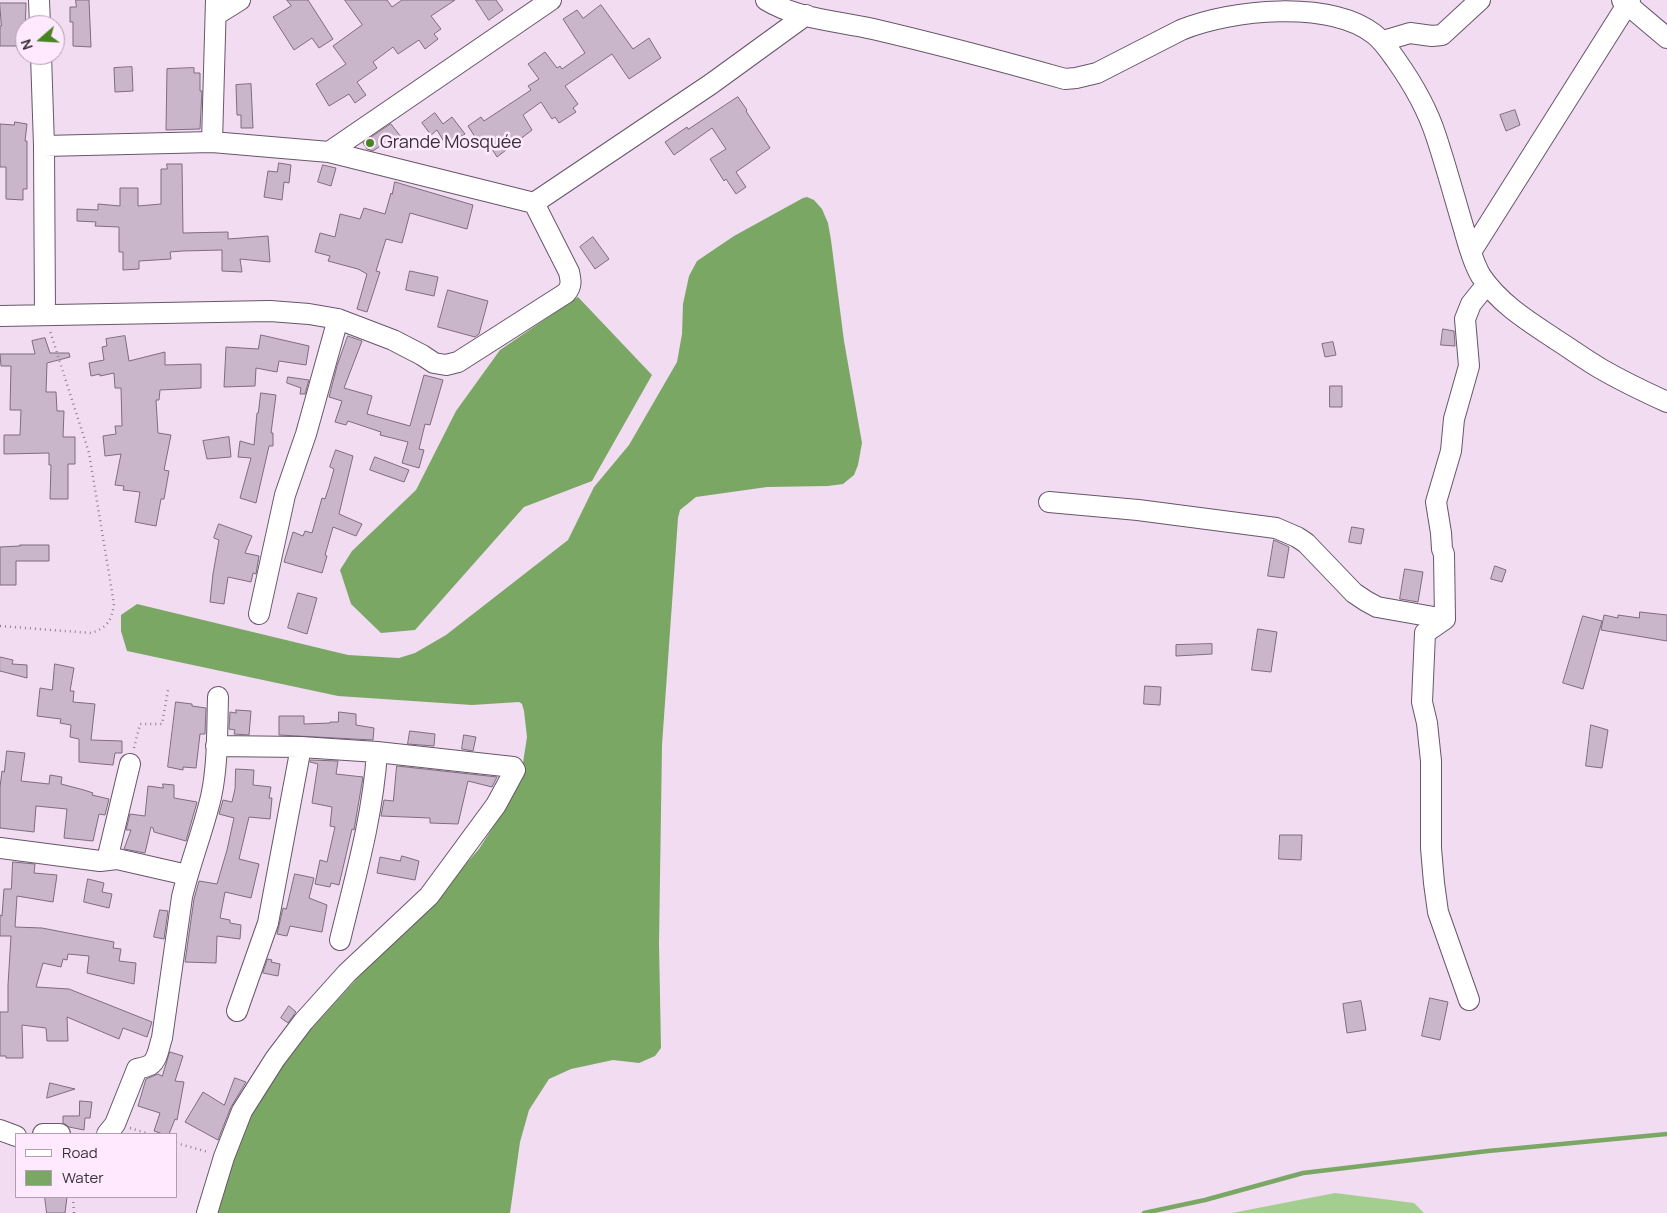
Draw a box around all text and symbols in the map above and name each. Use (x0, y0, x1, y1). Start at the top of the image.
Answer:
north arrow (15, 15, 65, 65)
text: N (16, 37, 37, 53)
place label: Grande Mosquée (380, 132, 522, 154)
marker: Grande Mosquée (364, 137, 376, 149)
legend (15, 1133, 178, 1198)
text: Road (62, 1142, 98, 1163)
text: Water (62, 1167, 104, 1188)

